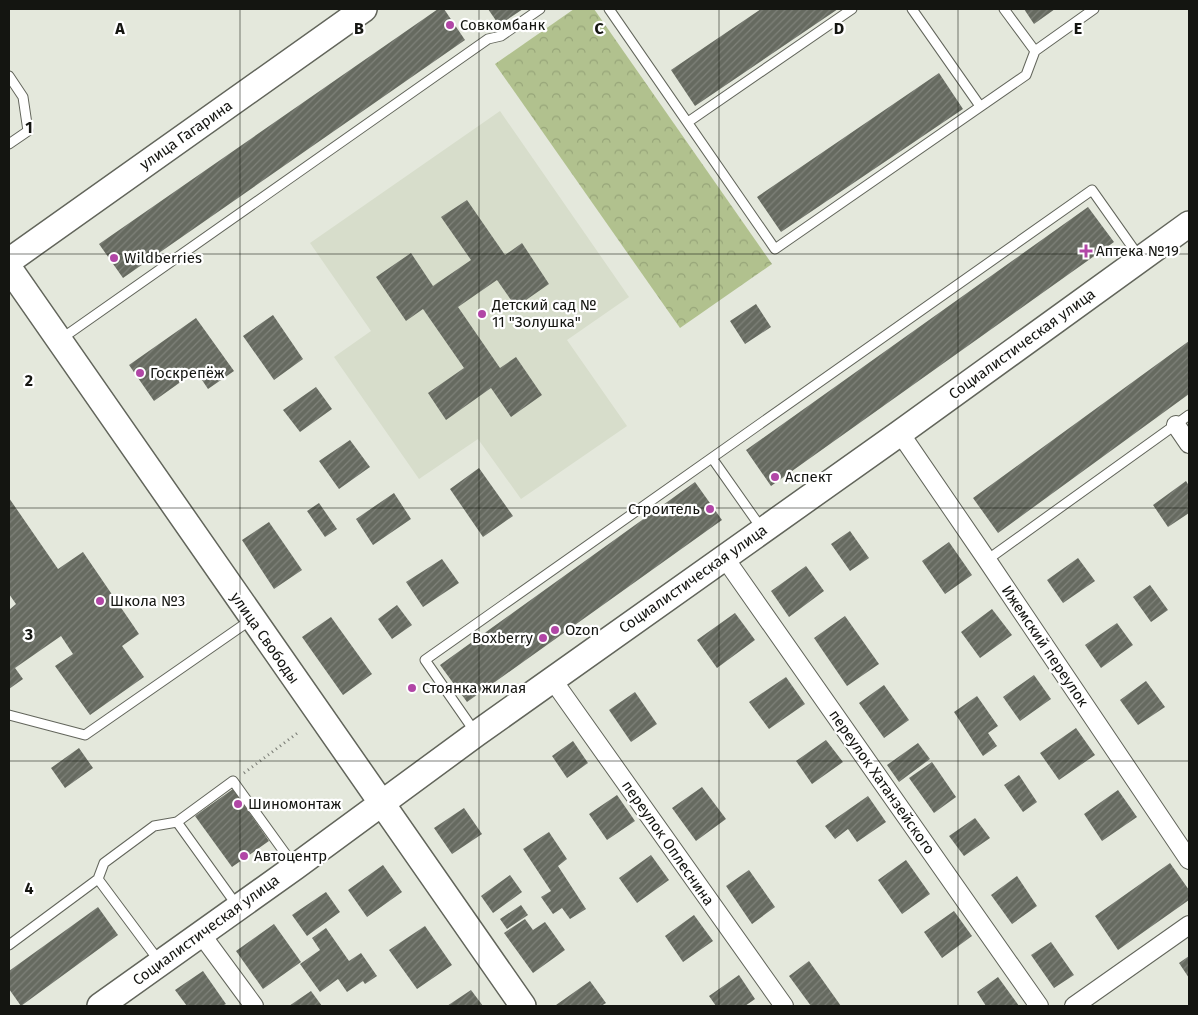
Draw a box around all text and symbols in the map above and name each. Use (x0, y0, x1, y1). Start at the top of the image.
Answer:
place label: Совкомбанк (460, 16, 545, 34)
text: A (114, 19, 125, 38)
text: B (354, 19, 364, 38)
marker: Совкомбанк (444, 19, 456, 31)
text: C (594, 19, 604, 38)
text: D (834, 19, 844, 38)
text: E (1074, 19, 1082, 38)
street label: улица Гагарина (136, 96, 236, 174)
text: 1 (25, 118, 33, 137)
place label: Аптека №19 (1096, 242, 1179, 260)
marker: Аптека №19 (1080, 245, 1092, 257)
place label: Wildberries (124, 249, 202, 267)
marker: Wildberries (108, 252, 120, 264)
street label: Социалистическая улица (945, 285, 1099, 403)
place label: Детский сад № 11 "Золушка" (491, 296, 597, 331)
marker: Детский сад № 11 "Золушка" (476, 308, 488, 320)
place label: Госкрепёж (150, 364, 225, 382)
marker: Госкрепёж (134, 367, 146, 379)
text: 2 (25, 371, 33, 390)
place label: Аспект (785, 468, 833, 486)
marker: Аспект (769, 471, 781, 483)
place label: Строитель (628, 500, 700, 518)
marker: Строитель (704, 503, 716, 515)
street label: Социалистическая улица (615, 521, 771, 637)
street label: Ижемский переулок (998, 582, 1092, 710)
street label: улица Свободы (227, 589, 303, 687)
place label: Школа №3 (110, 592, 185, 610)
marker: Школа №3 (94, 595, 106, 607)
place label: Ozon (565, 621, 599, 639)
marker: Ozon (549, 624, 561, 636)
text: 3 (24, 625, 33, 644)
place label: Boxberry (472, 629, 534, 647)
marker: Boxberry (537, 632, 549, 644)
place label: Стоянка жилая (422, 679, 526, 697)
marker: Стоянка жилая (406, 682, 418, 694)
street label: переулок Хатанзейского (825, 706, 939, 858)
street label: переулок Оплеснина (618, 777, 718, 909)
place label: Шиномонтаж (248, 795, 342, 813)
marker: Шиномонтаж (232, 798, 244, 810)
place label: Автоцентр (254, 847, 327, 865)
marker: Автоцентр (238, 850, 250, 862)
street label: Социалистическая улица (129, 871, 283, 989)
text: 4 (24, 879, 34, 898)

